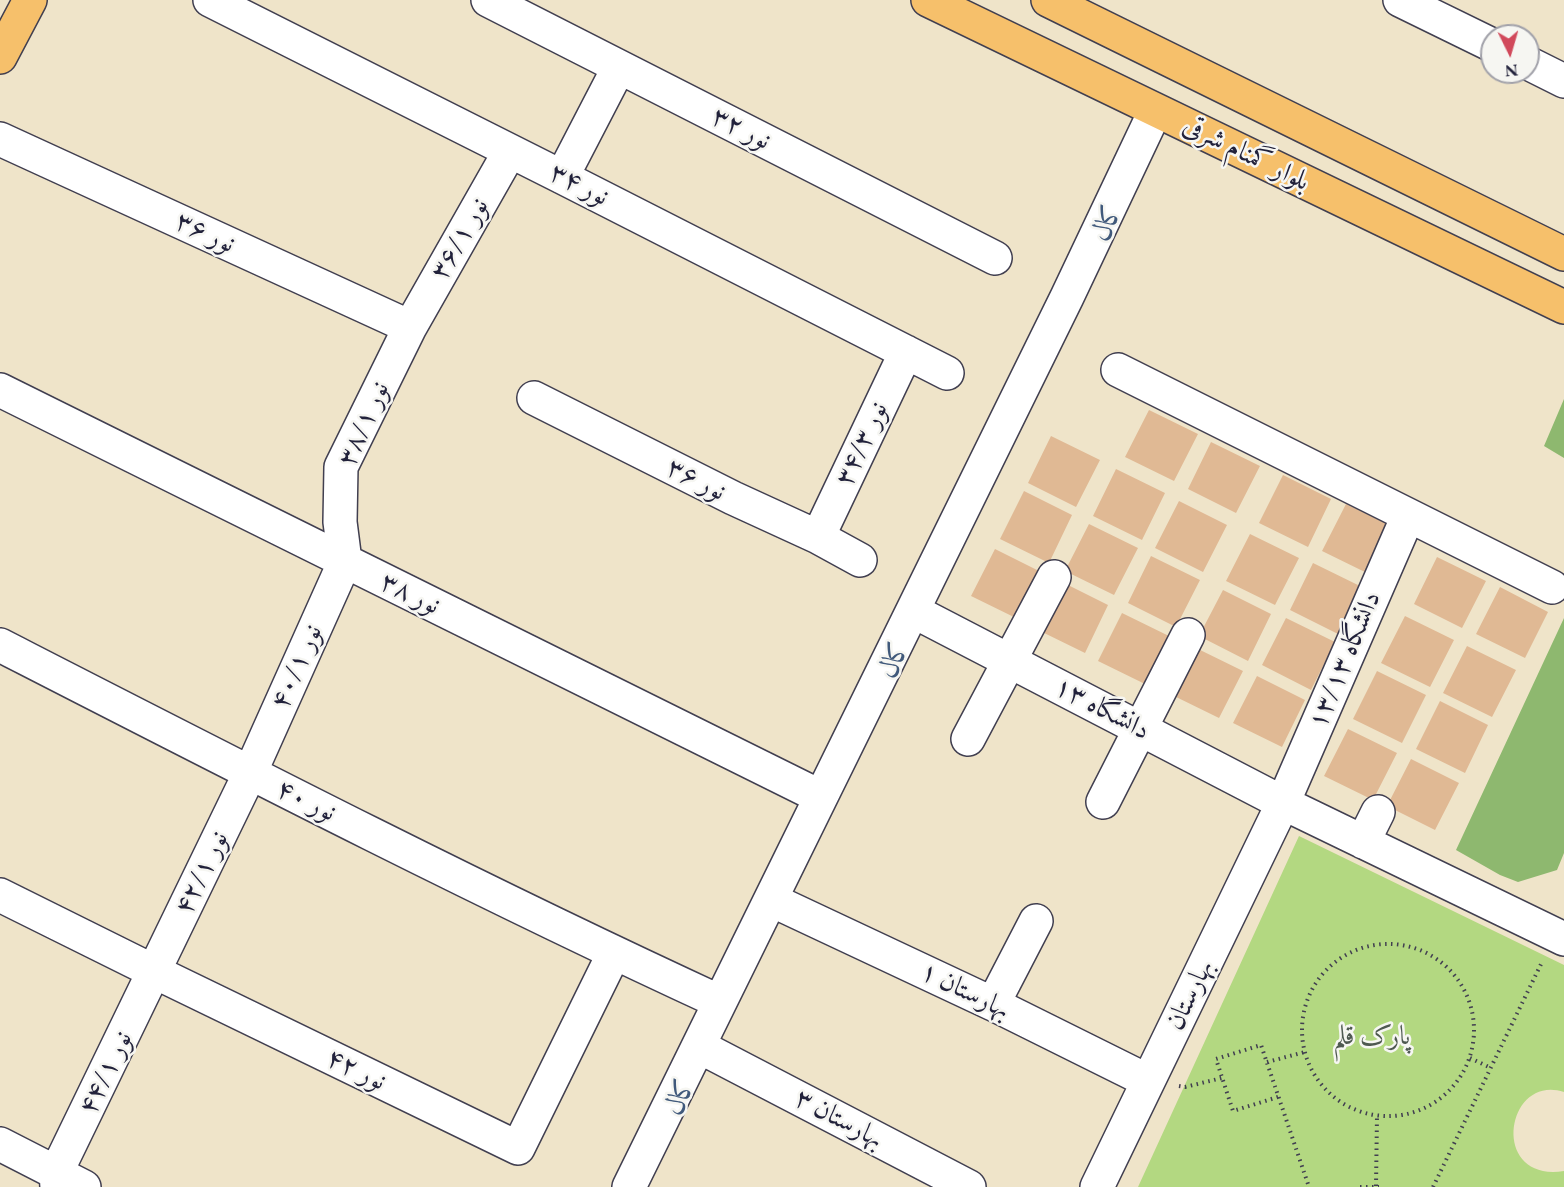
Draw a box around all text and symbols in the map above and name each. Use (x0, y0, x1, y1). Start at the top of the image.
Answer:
north arrow (1480, 24, 1540, 84)
text: N (1504, 59, 1519, 81)
street label: نور ۳۲ (706, 100, 776, 158)
street label: بلوار گمنام شرقی (1177, 109, 1315, 199)
street label: نور ۳۴ (544, 156, 614, 214)
street label: نور ۳۶/۱ (424, 192, 496, 286)
water label: کال (1084, 197, 1132, 247)
street label: نور ۳۶ (170, 205, 240, 261)
street label: نور ۳۸/۱ (331, 377, 397, 471)
street label: نور ۳۴/۳ (829, 397, 895, 491)
street label: نور ۳۶ (661, 451, 731, 509)
street label: نور ۳۸ (375, 566, 445, 622)
street label: دانشگاه ۱۳/۱۳ (1302, 587, 1388, 733)
street label: نور ۴۰/۱ (264, 620, 330, 714)
water label: کال (871, 634, 919, 684)
street label: دانشگاه ۱۳ (1049, 670, 1155, 748)
street label: نور ۴۰ (271, 773, 341, 829)
street label: نور ۴۲/۱ (168, 826, 236, 920)
street label: بهارستان (1159, 954, 1221, 1036)
street label: بهارستان ۱ (915, 955, 1015, 1027)
park label: پارک قلم (1333, 1021, 1411, 1053)
street label: نور ۴۴/۱ (72, 1026, 140, 1120)
street label: نور ۴۲ (321, 1042, 391, 1098)
water label: کال (657, 1071, 705, 1121)
street label: بهارستان ۳ (789, 1082, 889, 1156)

